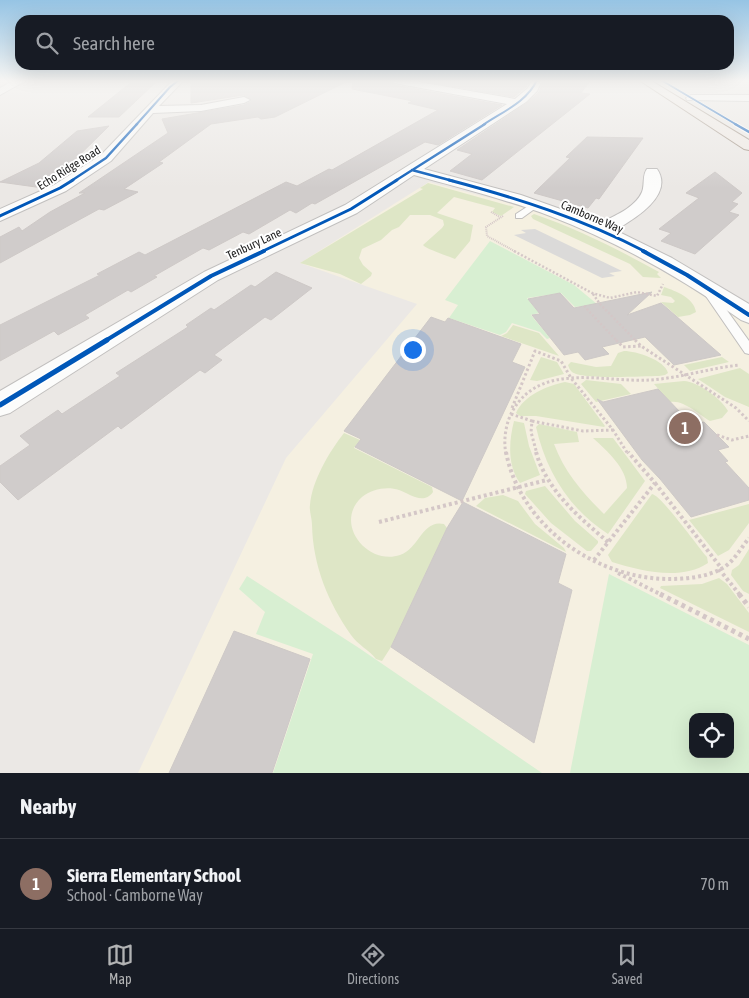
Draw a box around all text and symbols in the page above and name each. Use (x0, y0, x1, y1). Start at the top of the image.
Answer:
search box (15, 15, 734, 70)
icon: search (33, 29, 61, 57)
text: Search here (73, 32, 155, 54)
street label: Echo Ridge Road (35, 143, 103, 193)
street label: Camborne Way (559, 198, 625, 236)
street label: Tenbury Lane (224, 225, 284, 263)
your location (400, 337, 426, 363)
pin: 1 (669, 409, 701, 447)
map controls (689, 713, 734, 758)
button: locate (689, 713, 734, 758)
text: Nearby (20, 794, 76, 818)
text: Sierra Elementary School (67, 864, 241, 886)
text: 1 (32, 875, 40, 893)
text: 70 m (700, 875, 729, 893)
text: School · Camborne Way (67, 886, 203, 904)
tab: Map (106, 941, 134, 987)
tab: Directions (347, 941, 399, 987)
tab: Saved (612, 941, 643, 987)

